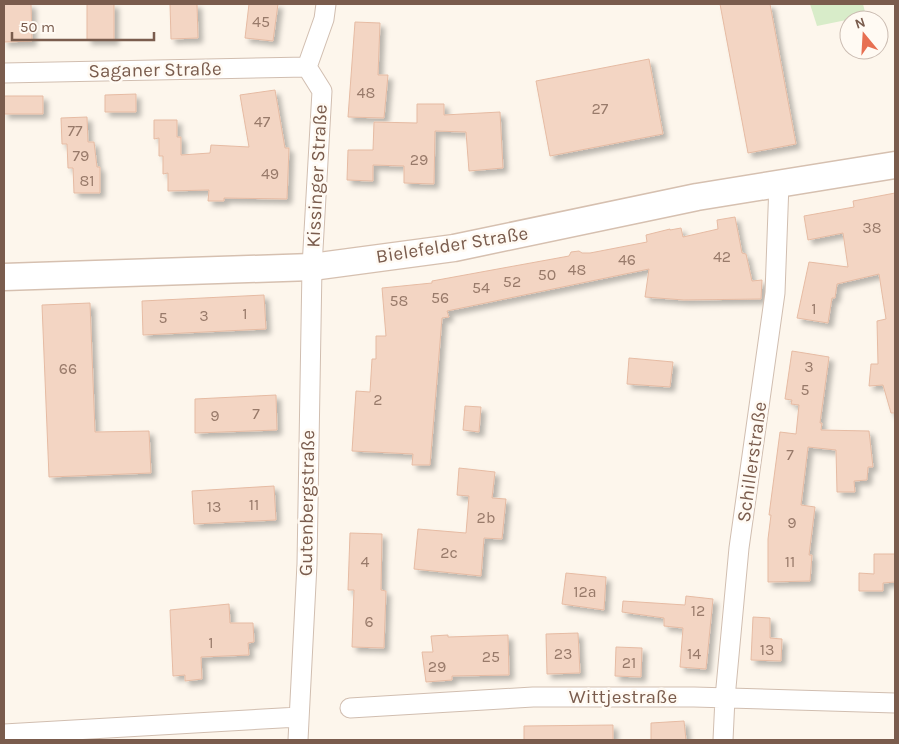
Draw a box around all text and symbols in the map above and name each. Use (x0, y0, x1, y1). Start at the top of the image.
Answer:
scale bar (12, 10, 155, 42)
north arrow (839, 10, 889, 60)
house number: 45 (252, 12, 270, 31)
text: N (853, 13, 868, 33)
text: 50 m (20, 18, 55, 36)
street label: Saganer Straße (88, 58, 222, 82)
house number: 48 (357, 83, 375, 102)
house number: 27 (592, 99, 609, 118)
street label: Kissinger Straße (302, 104, 332, 248)
house number: 47 (254, 112, 271, 131)
house number: 77 (67, 121, 83, 140)
house number: 79 (73, 146, 89, 165)
house number: 29 (410, 150, 428, 169)
house number: 49 (261, 164, 279, 183)
house number: 81 (79, 171, 95, 190)
house number: 38 (862, 218, 882, 237)
street label: Bielefelder Straße (374, 222, 530, 268)
house number: 42 (713, 247, 731, 266)
house number: 46 (618, 250, 636, 269)
house number: 48 (568, 260, 586, 279)
house number: 50 (538, 265, 556, 284)
house number: 52 (503, 272, 521, 291)
house number: 54 (472, 278, 490, 297)
house number: 56 (431, 288, 449, 307)
house number: 58 (390, 291, 408, 310)
house number: 1 (811, 299, 817, 318)
house number: 1 (242, 304, 248, 323)
house number: 3 (199, 306, 209, 325)
house number: 5 (158, 308, 168, 327)
house number: 3 (804, 357, 814, 376)
house number: 66 (59, 359, 77, 378)
house number: 5 (800, 380, 810, 399)
house number: 2 (373, 390, 383, 409)
street label: Schillerstraße (733, 400, 771, 524)
house number: 7 (252, 404, 260, 423)
house number: 9 (210, 406, 220, 425)
street label: Gutenbergstraße (295, 430, 319, 576)
house number: 7 (786, 445, 794, 464)
house number: 11 (249, 495, 259, 514)
house number: 13 (207, 497, 221, 516)
house number: 2b (477, 508, 495, 527)
house number: 9 (787, 513, 797, 532)
house number: 2c (440, 543, 458, 562)
house number: 4 (361, 552, 370, 571)
house number: 11 (785, 552, 795, 571)
house number: 12a (573, 582, 597, 601)
house number: 12 (691, 601, 705, 620)
house number: 6 (364, 612, 374, 631)
house number: 1 (208, 633, 214, 652)
house number: 13 (760, 640, 774, 659)
house number: 23 (554, 644, 572, 663)
house number: 14 (687, 644, 701, 663)
house number: 25 (482, 647, 500, 666)
house number: 21 (622, 653, 636, 672)
house number: 29 (428, 657, 446, 676)
street label: Wittjestraße (569, 686, 677, 708)

